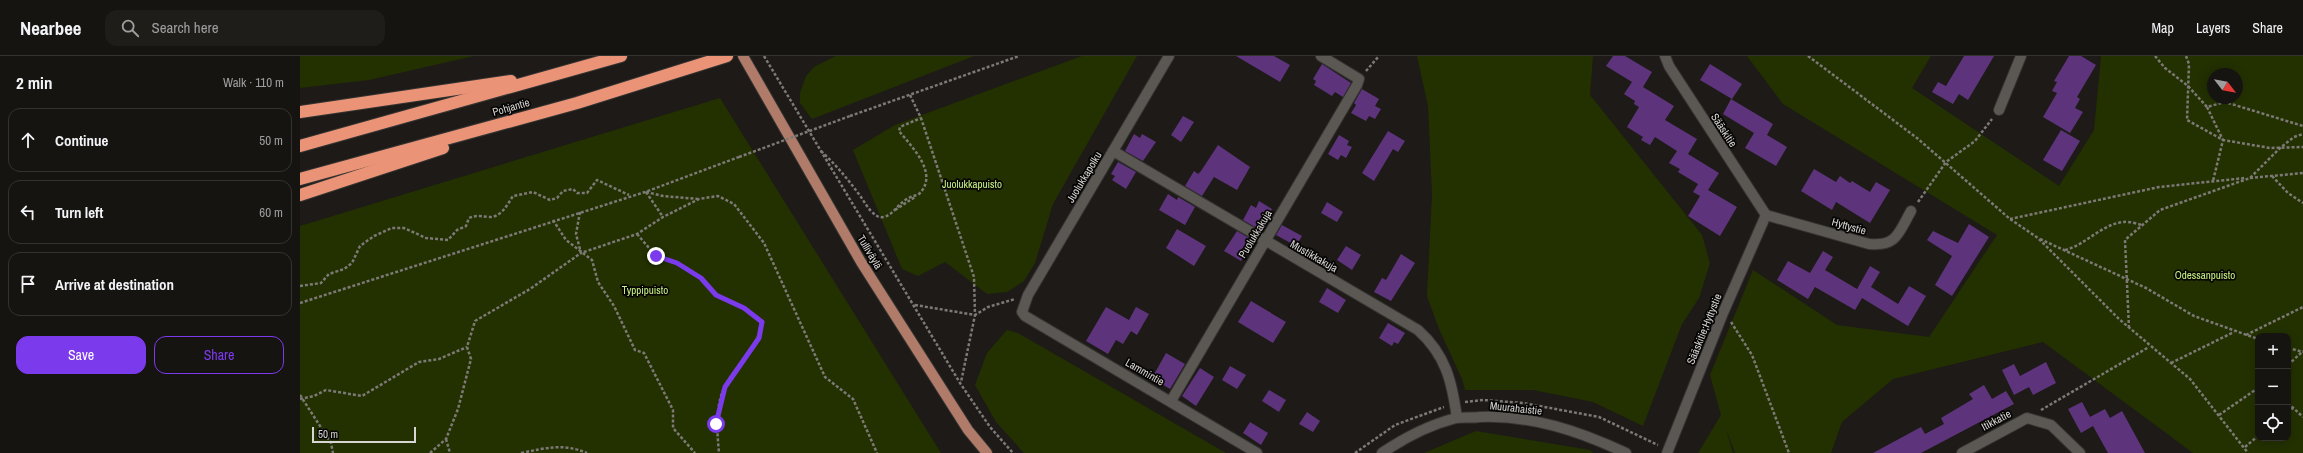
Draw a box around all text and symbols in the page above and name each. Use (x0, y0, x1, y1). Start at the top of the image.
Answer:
search box (105, 10, 385, 46)
text: Nearbee (20, 15, 81, 41)
icon: search (119, 17, 141, 39)
text: Search here (151, 17, 219, 38)
text: Map (2152, 19, 2174, 37)
text: Layers (2196, 19, 2230, 37)
text: Share (2252, 19, 2283, 37)
north arrow (2207, 68, 2243, 104)
text: 2 min (16, 71, 52, 94)
text: Walk · 110 m (223, 74, 284, 91)
street label: Pohjantie (491, 95, 531, 119)
street label: Sääskitie (1708, 110, 1740, 150)
icon: ahead (17, 129, 39, 151)
text: Continue (55, 130, 108, 151)
text: 50 m (259, 132, 283, 149)
street label: Juolukkapolku (1063, 149, 1105, 205)
park label: Juolukkapuisto (942, 177, 1002, 191)
icon: left (17, 201, 39, 223)
text: Turn left (55, 202, 103, 223)
text: 60 m (259, 204, 283, 221)
street label: Puolukkakuja (1235, 207, 1275, 261)
street label: Hyttystie (1830, 214, 1868, 238)
street label: Tulliväylä (854, 232, 886, 272)
street label: Mustikkakuja (1288, 237, 1340, 275)
route end (647, 247, 665, 265)
park label: Odessanpuisto (2175, 268, 2235, 282)
icon: arrive (17, 273, 39, 295)
text: Arrive at destination (55, 274, 174, 295)
park label: Typpipuisto (622, 283, 668, 297)
street label: Sääskitie;Hyttystie (1683, 292, 1725, 366)
map controls (2255, 333, 2291, 441)
button: + (2255, 333, 2291, 369)
button: Save (16, 336, 146, 374)
button: Share (154, 336, 284, 374)
street label: Lammintie (1123, 355, 1167, 389)
button: − (2255, 369, 2291, 405)
street label: Muurahaistie (1489, 398, 1543, 418)
button: locate (2255, 405, 2291, 441)
street label: Itikkatie (1979, 406, 2013, 434)
route start (707, 415, 725, 433)
scale bar (312, 425, 416, 444)
text: 50 m (318, 427, 338, 441)

